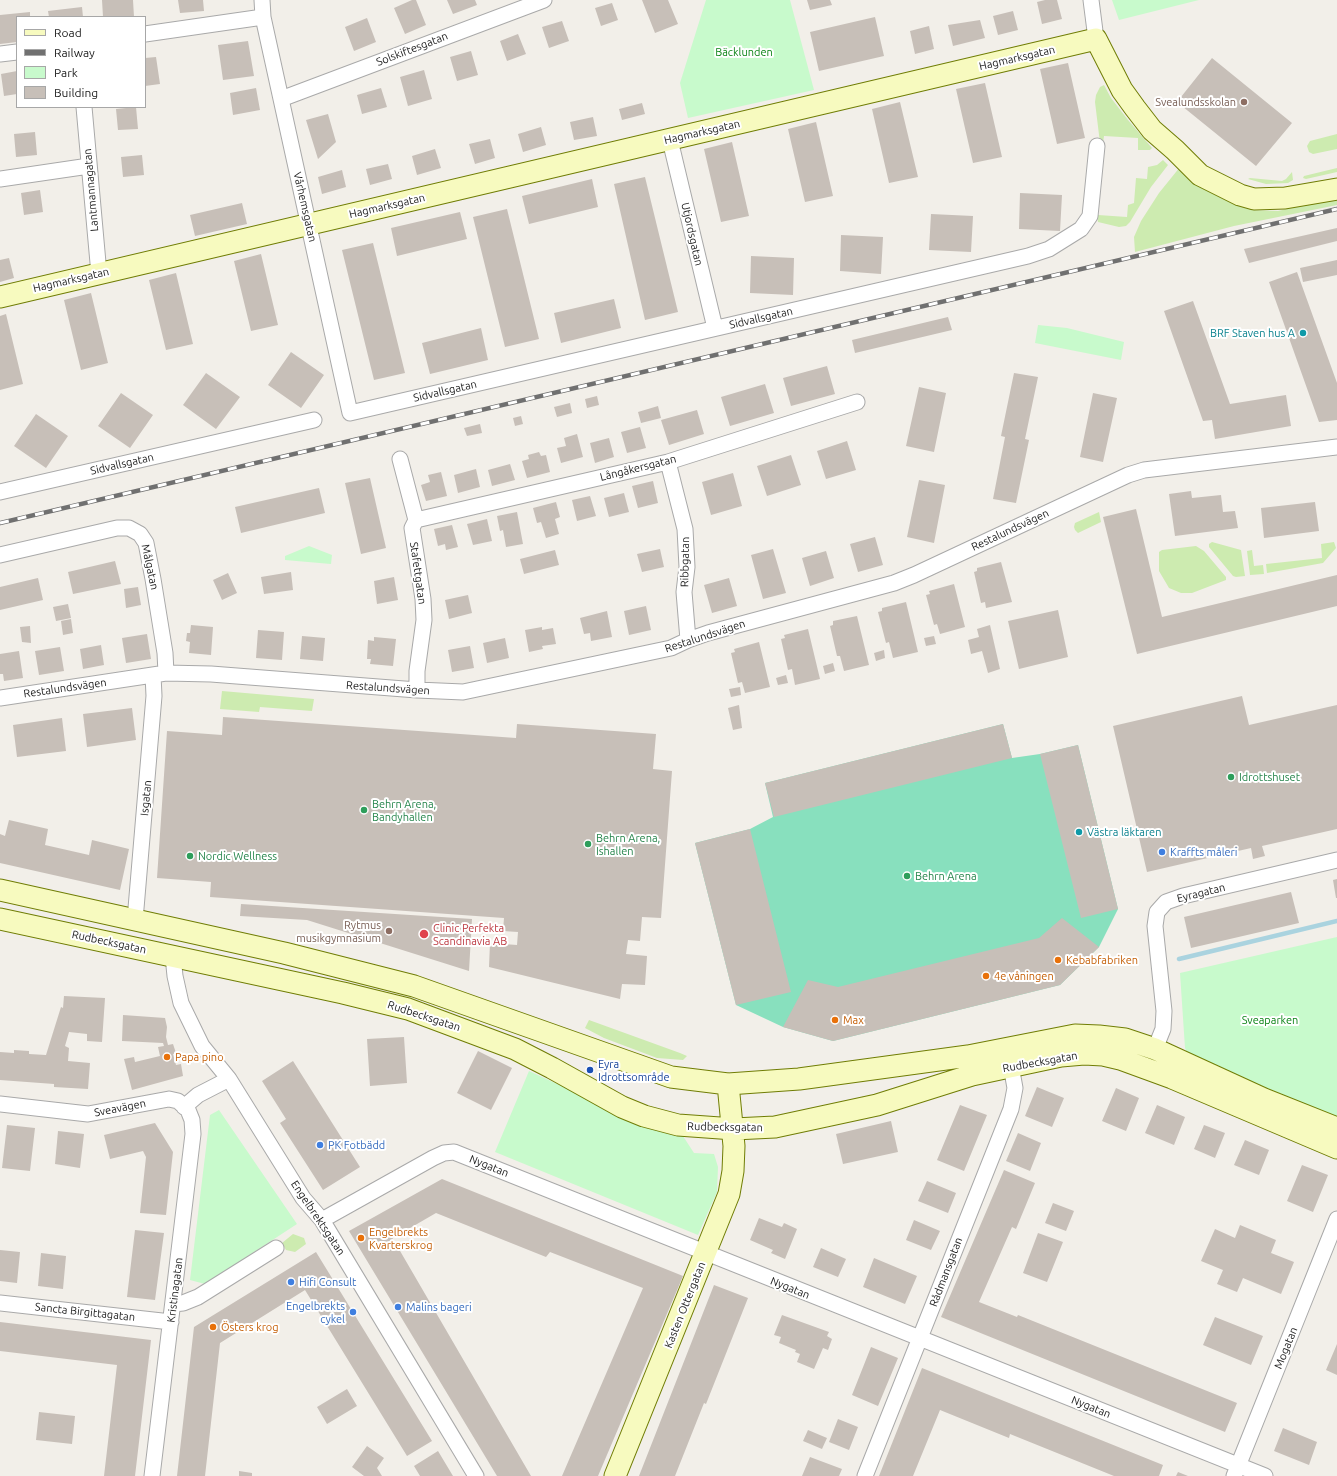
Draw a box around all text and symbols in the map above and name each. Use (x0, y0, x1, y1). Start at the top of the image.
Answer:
legend (16, 16, 146, 108)
text: Road (54, 26, 82, 39)
street label: Solskiftesgatan (374, 29, 450, 69)
street label: Hagmarksgatan (978, 43, 1056, 73)
park label: Bäcklunden (715, 45, 773, 59)
text: Railway (54, 46, 95, 59)
text: Park (54, 66, 78, 79)
text: Building (54, 86, 98, 99)
place label: Svealundsskolan (1155, 95, 1236, 109)
marker: Svealundsskolan (1239, 97, 1249, 107)
street label: Hagmarksgatan (663, 117, 741, 147)
street label: Lantmannagatan (81, 148, 101, 232)
street label: Vårhemsgatan (291, 171, 319, 243)
street label: Hagmarksgatan (348, 191, 426, 221)
street label: Utjordsgatan (678, 201, 706, 267)
street label: Hagmarksgatan (32, 265, 110, 295)
street label: Sidvallsgatan (728, 304, 794, 332)
place label: BRF Staven hus A (1210, 326, 1295, 340)
marker: BRF Staven hus A (1298, 328, 1308, 338)
street label: Sidvallsgatan (412, 377, 478, 405)
street label: Sidvallsgatan (89, 450, 155, 478)
street label: Långåkersgatan (599, 452, 677, 484)
street label: Restalundsvägen (969, 506, 1051, 554)
street label: Ribbgatan (678, 537, 692, 587)
street label: Stafettgatan (407, 541, 429, 605)
street label: Målgatan (139, 543, 161, 591)
street label: Restalundsvägen (663, 617, 747, 655)
street label: Restalundsvägen (23, 676, 107, 700)
street label: Restalundsvägen (346, 678, 430, 698)
place label: Idrottshuset (1239, 770, 1300, 784)
marker: Idrottshuset (1226, 772, 1236, 782)
street label: Isgatan (138, 780, 154, 816)
place label: Behrn Arena, Bandyhallen (372, 797, 436, 823)
marker: Behrn Arena, Bandyhallen (359, 805, 369, 815)
place label: Västra läktaren (1087, 825, 1161, 839)
marker: Västra läktaren (1074, 827, 1084, 837)
place label: Behrn Arena, Ishallen (596, 831, 660, 857)
marker: Behrn Arena, Ishallen (583, 839, 593, 849)
place label: Kraffts måleri (1170, 845, 1237, 859)
marker: Kraffts måleri (1157, 847, 1167, 857)
place label: Nordic Wellness (198, 849, 277, 863)
marker: Nordic Wellness (185, 851, 195, 861)
place label: Behrn Arena (915, 869, 977, 883)
marker: Behrn Arena (902, 871, 912, 881)
street label: Eyragatan (1175, 881, 1227, 905)
place label: Rytmus musikgymnasium (296, 918, 381, 944)
place label: Clinic Perfekta Scandinavia AB (433, 921, 507, 947)
marker: Rytmus musikgymnasium (384, 926, 394, 936)
street label: Rudbecksgatan (71, 928, 147, 956)
marker: Clinic Perfekta Scandinavia AB (418, 928, 430, 940)
place label: Kebabfabriken (1066, 953, 1138, 967)
marker: Kebabfabriken (1053, 955, 1063, 965)
place label: 4e våningen (994, 969, 1054, 983)
marker: 4e våningen (981, 971, 991, 981)
street label: Rudbecksgatan (386, 998, 462, 1034)
place label: Max (843, 1013, 864, 1027)
park label: Sveaparken (1242, 1013, 1298, 1027)
marker: Max (830, 1015, 840, 1025)
street label: Rudbecksgatan (1002, 1049, 1078, 1075)
place label: Papa pino (175, 1050, 224, 1064)
marker: Papa pino (162, 1052, 172, 1062)
place label: Eyra Idrottsområde (598, 1057, 670, 1083)
marker: Eyra Idrottsområde (585, 1065, 595, 1075)
street label: Sveavägen (93, 1097, 147, 1119)
street label: Rudbecksgatan (687, 1120, 763, 1134)
place label: PK Fotbädd (328, 1138, 385, 1152)
marker: PK Fotbädd (315, 1140, 325, 1150)
street label: Nygatan (467, 1152, 511, 1180)
street label: Engelbrektsgatan (288, 1178, 348, 1258)
place label: Engelbrekts Kvarterskrog (369, 1225, 433, 1251)
marker: Engelbrekts Kvarterskrog (356, 1233, 366, 1243)
street label: Rådmansgatan (927, 1235, 965, 1309)
street label: Kristinagatan (164, 1257, 186, 1323)
street label: Kasten Ottergatan (662, 1260, 708, 1350)
street label: Nygatan (768, 1274, 812, 1302)
place label: Hifi Consult (299, 1275, 356, 1289)
marker: Hifi Consult (286, 1277, 296, 1287)
place label: Engelbrekts cykel (286, 1299, 345, 1325)
street label: Sancta Birgittagatan (34, 1300, 136, 1324)
place label: Malins bageri (406, 1300, 472, 1314)
marker: Malins bageri (393, 1302, 403, 1312)
marker: Engelbrekts cykel (348, 1307, 358, 1317)
place label: Östers krog (221, 1320, 279, 1334)
marker: Östers krog (208, 1322, 218, 1332)
street label: Mogatan (1272, 1325, 1300, 1371)
street label: Nygatan (1069, 1393, 1113, 1421)

